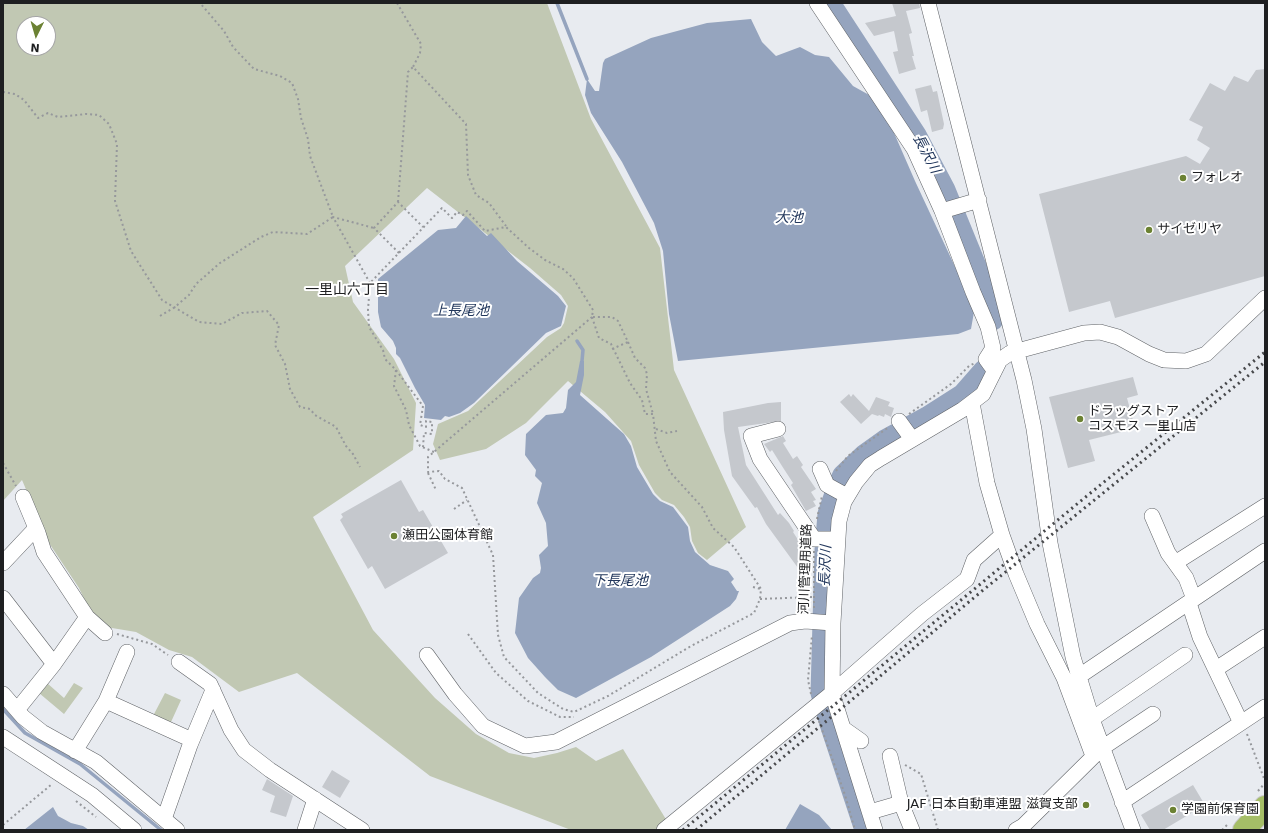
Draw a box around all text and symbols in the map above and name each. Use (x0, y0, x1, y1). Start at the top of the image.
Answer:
north arrow (16, 16, 56, 56)
text: N (30, 41, 40, 54)
water label: 長沢川 (909, 132, 943, 176)
place label: フォレオ (1191, 170, 1243, 186)
marker: フォレオ (1178, 173, 1188, 183)
water label: 大池 (775, 210, 803, 226)
place label: サイゼリヤ (1157, 222, 1222, 238)
marker: サイゼリヤ (1144, 225, 1154, 235)
district label: 一里山六丁目 (305, 282, 389, 298)
water label: 上長尾池 (433, 303, 489, 319)
place label: ドラッグストア コスモス 一里山店 (1088, 404, 1196, 435)
marker: ドラッグストア コスモス 一里山店 (1075, 414, 1085, 424)
street label: 河川管理用道路 (797, 523, 815, 615)
place label: 瀬田公園体育館 (402, 528, 493, 544)
marker: 瀬田公園体育館 (389, 531, 399, 541)
water label: 長沢川 (817, 545, 835, 587)
water label: 下長尾池 (592, 573, 648, 589)
place label: JAF 日本自動車連盟 滋賀支部 (907, 797, 1078, 813)
marker: JAF 日本自動車連盟 滋賀支部 (1081, 800, 1091, 810)
place label: 学園前保育園 (1181, 802, 1259, 818)
marker: 学園前保育園 (1168, 805, 1178, 815)

